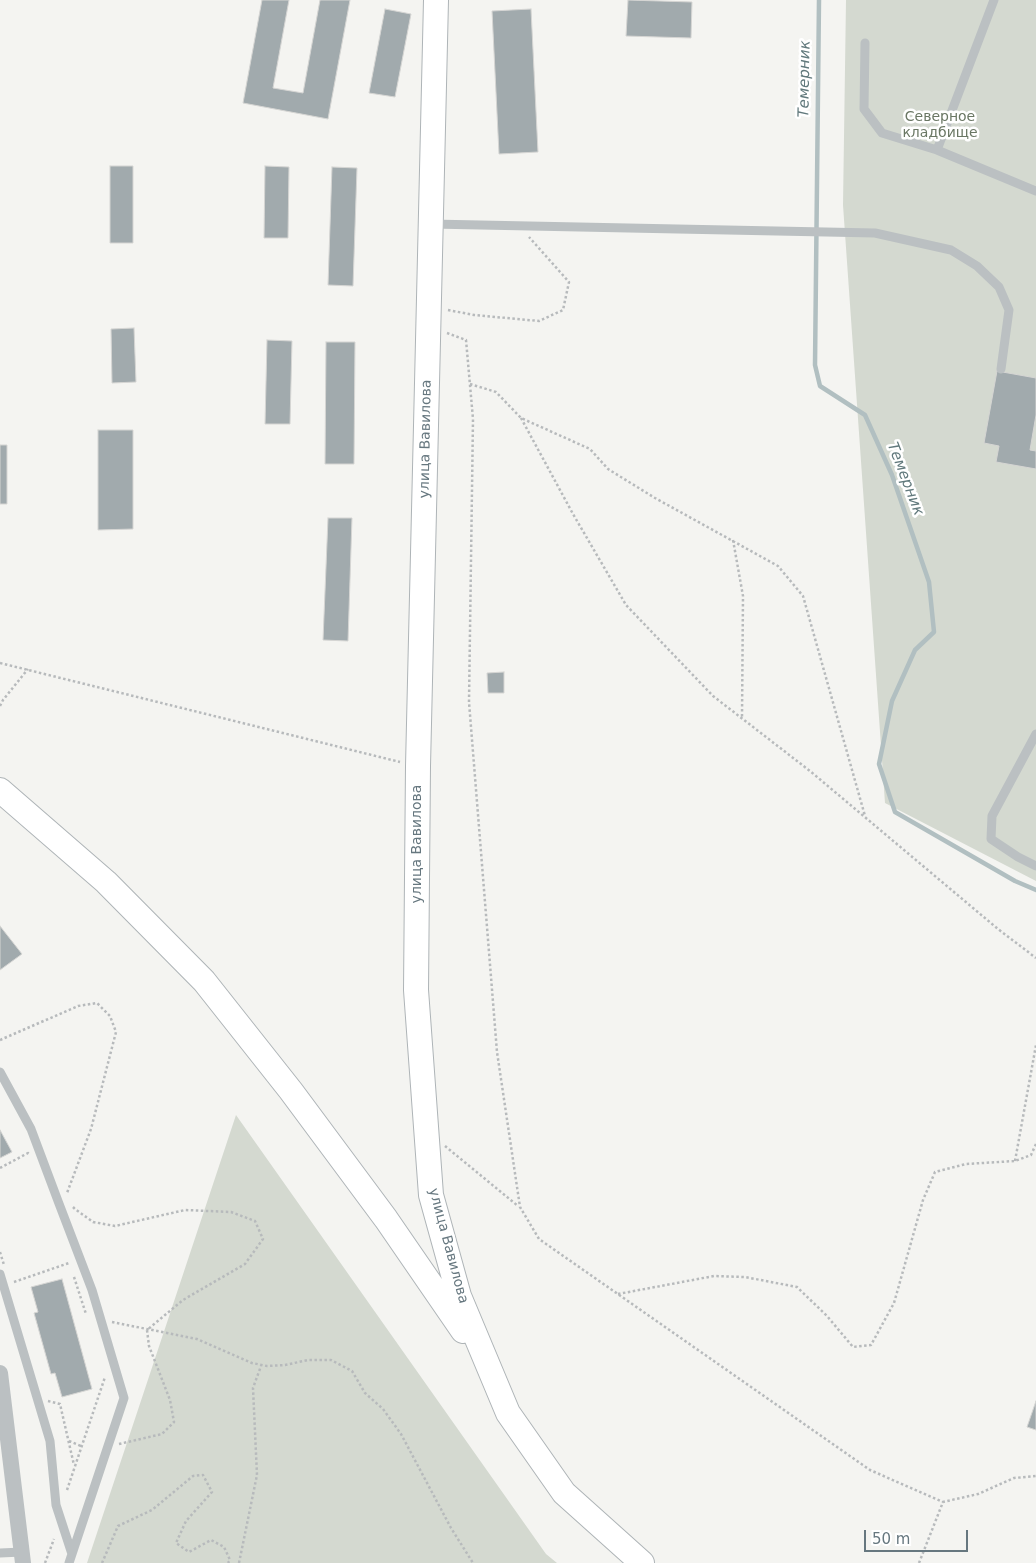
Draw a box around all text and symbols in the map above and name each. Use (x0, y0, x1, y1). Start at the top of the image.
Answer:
water label: Темерник (795, 40, 815, 118)
park label: Северное кладбище (902, 109, 978, 142)
street label: улица Вавилова (417, 379, 435, 499)
water label: Темерник (883, 440, 927, 518)
street label: улица Вавилова (409, 785, 425, 903)
street label: улица Вавилова (425, 1186, 471, 1306)
scale bar (866, 1520, 970, 1552)
text: 50 m (872, 1530, 910, 1548)

